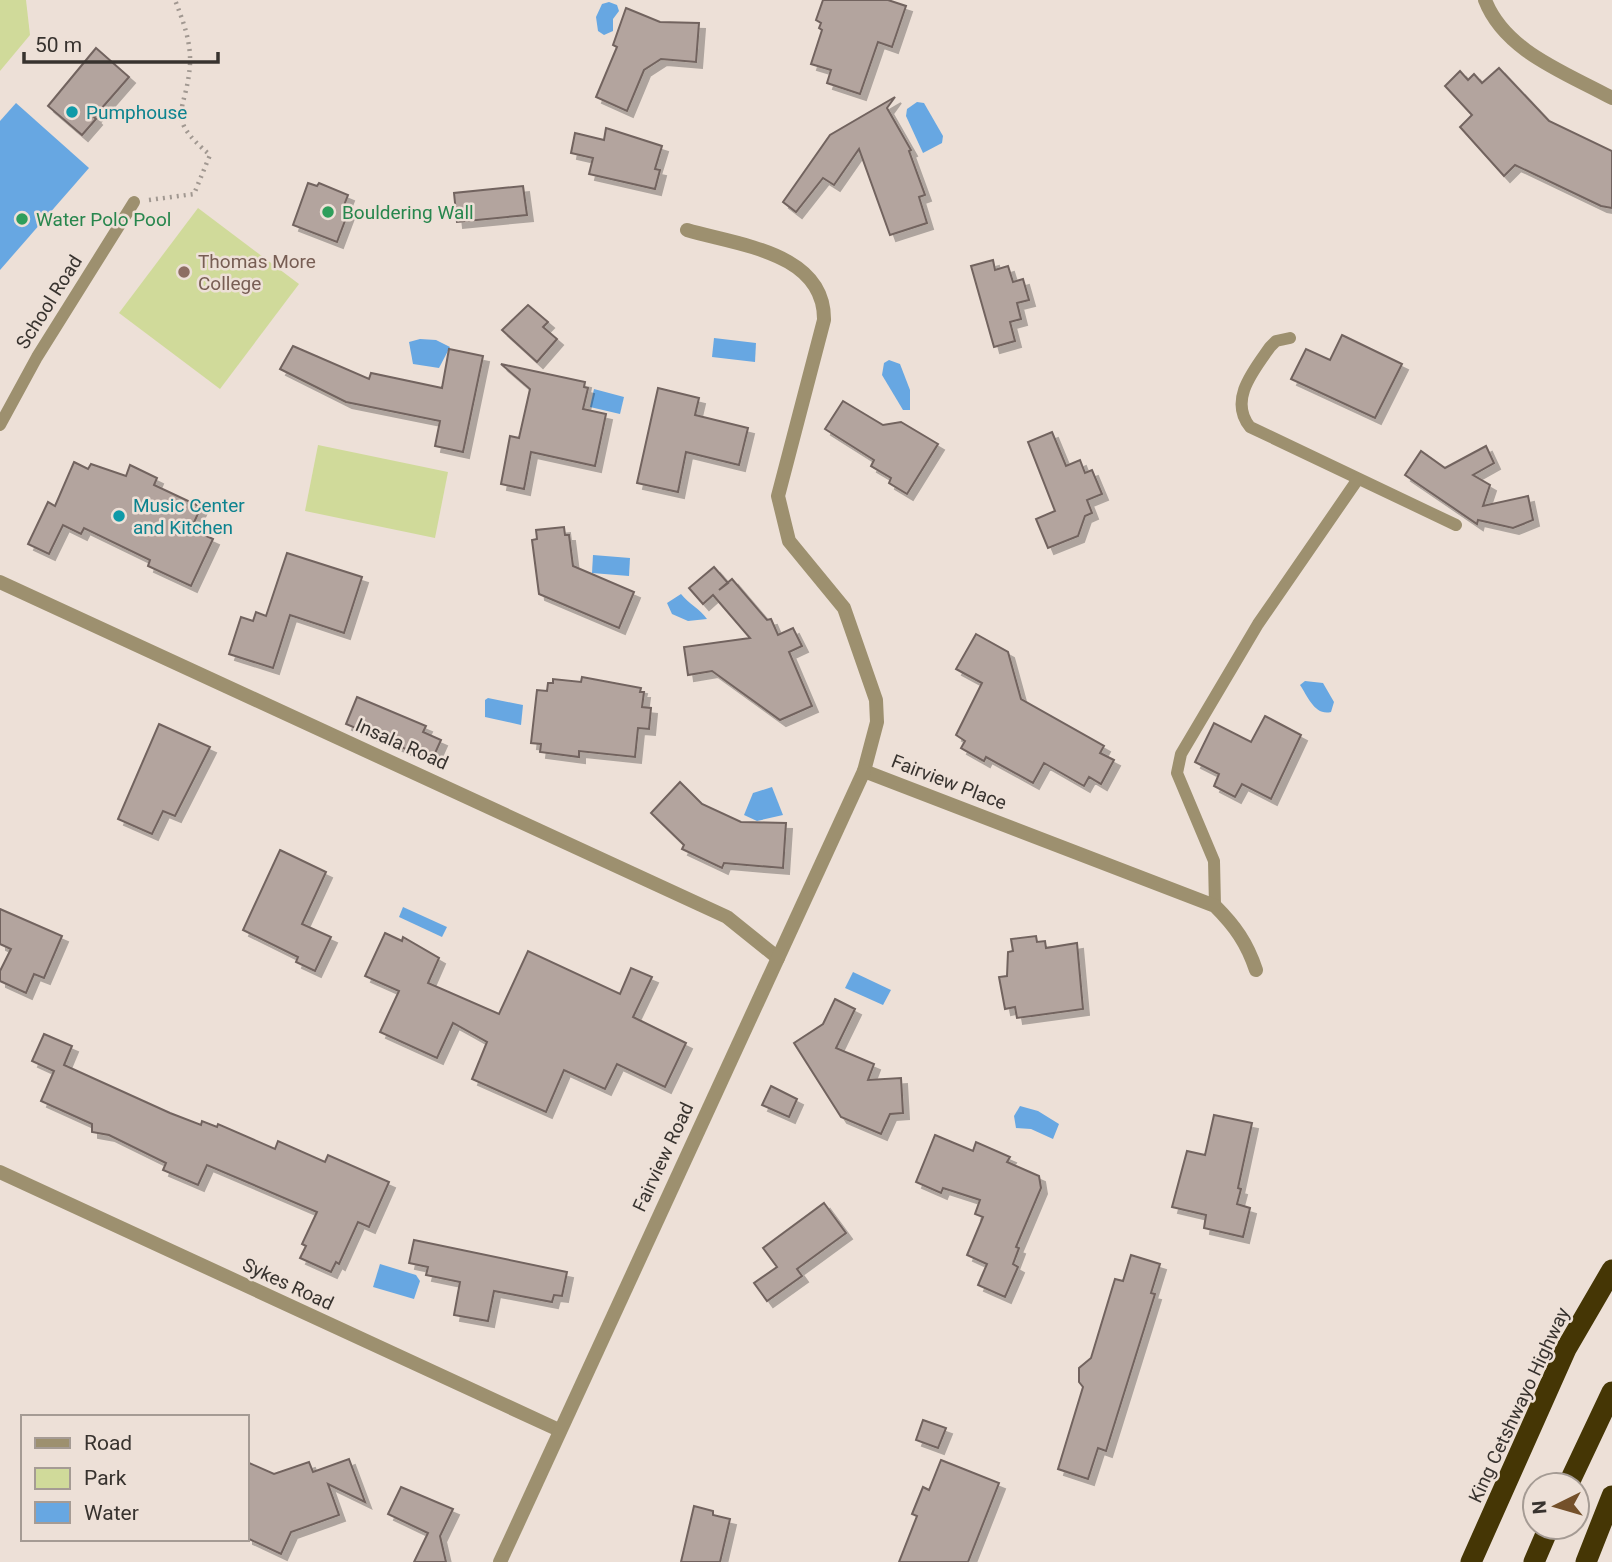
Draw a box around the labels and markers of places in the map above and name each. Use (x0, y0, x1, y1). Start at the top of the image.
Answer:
place label: Pumphouse (86, 101, 187, 124)
marker: Pumphouse (64, 104, 80, 120)
place label: Bouldering Wall (342, 201, 474, 224)
marker: Bouldering Wall (320, 204, 336, 220)
place label: Water Polo Pool (36, 208, 171, 231)
marker: Water Polo Pool (14, 211, 30, 227)
place label: Thomas More College (198, 250, 316, 295)
marker: Thomas More College (176, 264, 192, 280)
place label: Music Center and Kitchen (133, 494, 245, 539)
marker: Music Center and Kitchen (111, 508, 127, 524)

